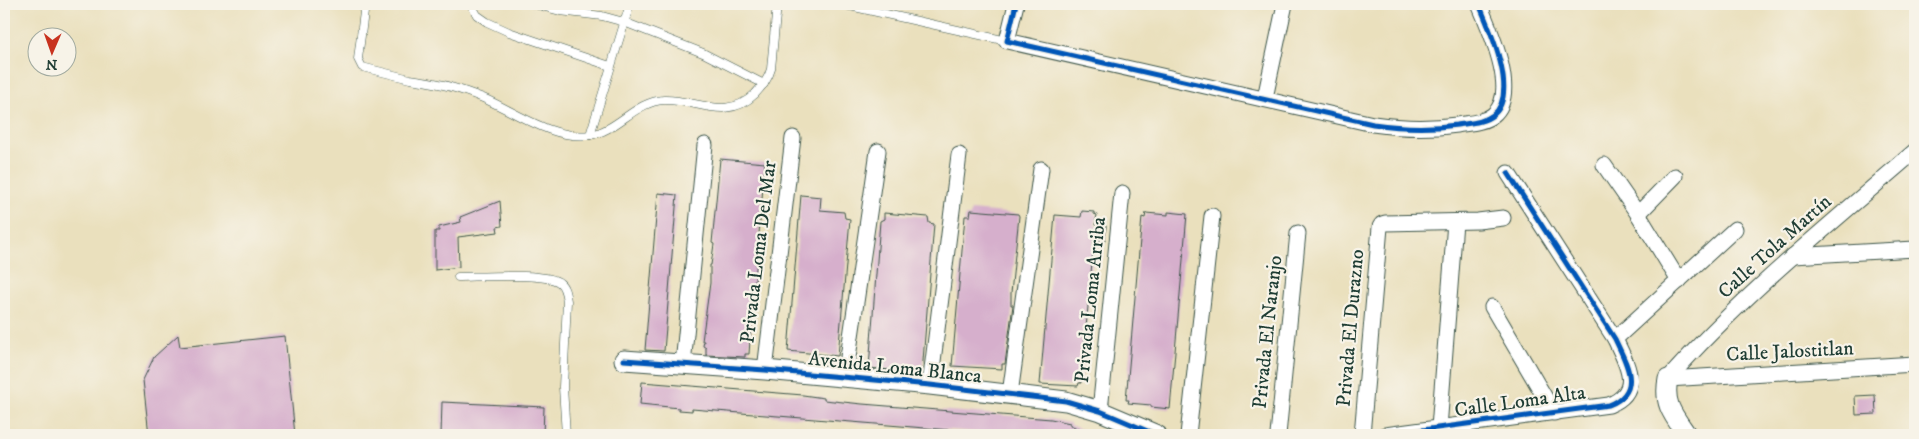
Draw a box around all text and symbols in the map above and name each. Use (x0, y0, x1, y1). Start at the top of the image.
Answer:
north arrow (28, 28, 78, 78)
text: N (45, 55, 58, 73)
street label: Privada Loma Del Mar (735, 159, 783, 345)
street label: Calle Tola Martín (1713, 189, 1837, 304)
street label: Privada Loma Arriba (1070, 215, 1112, 384)
street label: Privada El Durazno (1332, 248, 1370, 408)
street label: Privada El Naranjo (1248, 254, 1288, 410)
street label: Calle Jalostitlan (1726, 336, 1855, 368)
street label: Avenida Loma Blanca (807, 346, 983, 390)
street label: Calle Loma Alta (1453, 380, 1588, 424)

